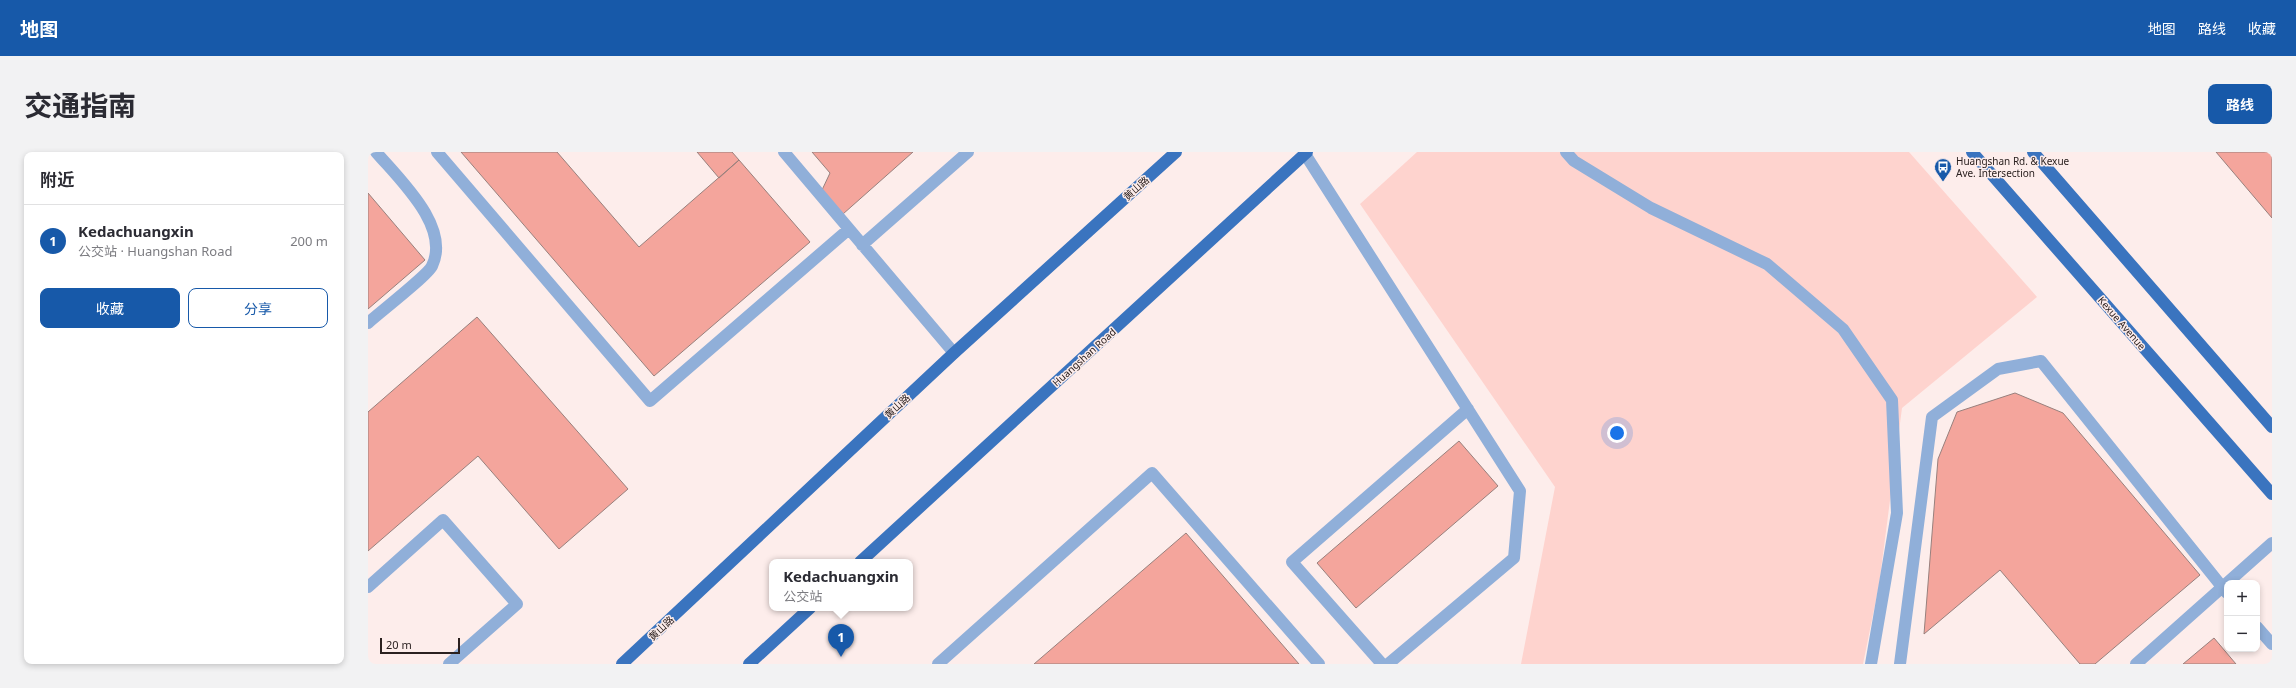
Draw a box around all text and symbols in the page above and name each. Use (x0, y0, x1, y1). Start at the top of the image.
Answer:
text: 地图 (20, 16, 58, 42)
text: 地图 (2148, 19, 2176, 38)
text: 路线 (2198, 19, 2226, 38)
text: 收藏 (2248, 19, 2276, 38)
button: 路线 (2208, 84, 2272, 124)
text: 交通指南 (24, 86, 136, 124)
place label: Huangshan Rd. & Kexue Ave. Intersection (1956, 154, 2070, 180)
bus stop icon: Huangshan Rd. & Kexue Ave. Intersection (1933, 157, 1953, 182)
text: 附近 (40, 168, 74, 191)
street label: 黄山路 (1120, 173, 1152, 203)
text: Kedachuangxin (78, 221, 194, 241)
text: 1 (49, 232, 57, 250)
text: 200 m (290, 232, 328, 250)
text: 公交站 · Huangshan Road (78, 242, 232, 260)
button: 收藏 (40, 288, 180, 328)
button: 分享 (188, 288, 328, 328)
street label: Kexue Avenue (2095, 293, 2149, 353)
street label: Huangshan Road (1049, 325, 1119, 389)
street label: 黄山路 (881, 391, 913, 421)
your location (1607, 423, 1627, 443)
popup (769, 559, 913, 611)
text: Kedachuangxin (783, 566, 899, 586)
map controls (2224, 580, 2260, 652)
button: + (2224, 580, 2260, 616)
text: 公交站 (783, 587, 822, 605)
street label: 黄山路 (645, 613, 677, 643)
button: − (2224, 616, 2260, 652)
pin: 1 (828, 624, 854, 657)
scale bar (380, 636, 460, 655)
text: 20 m (386, 637, 412, 652)

